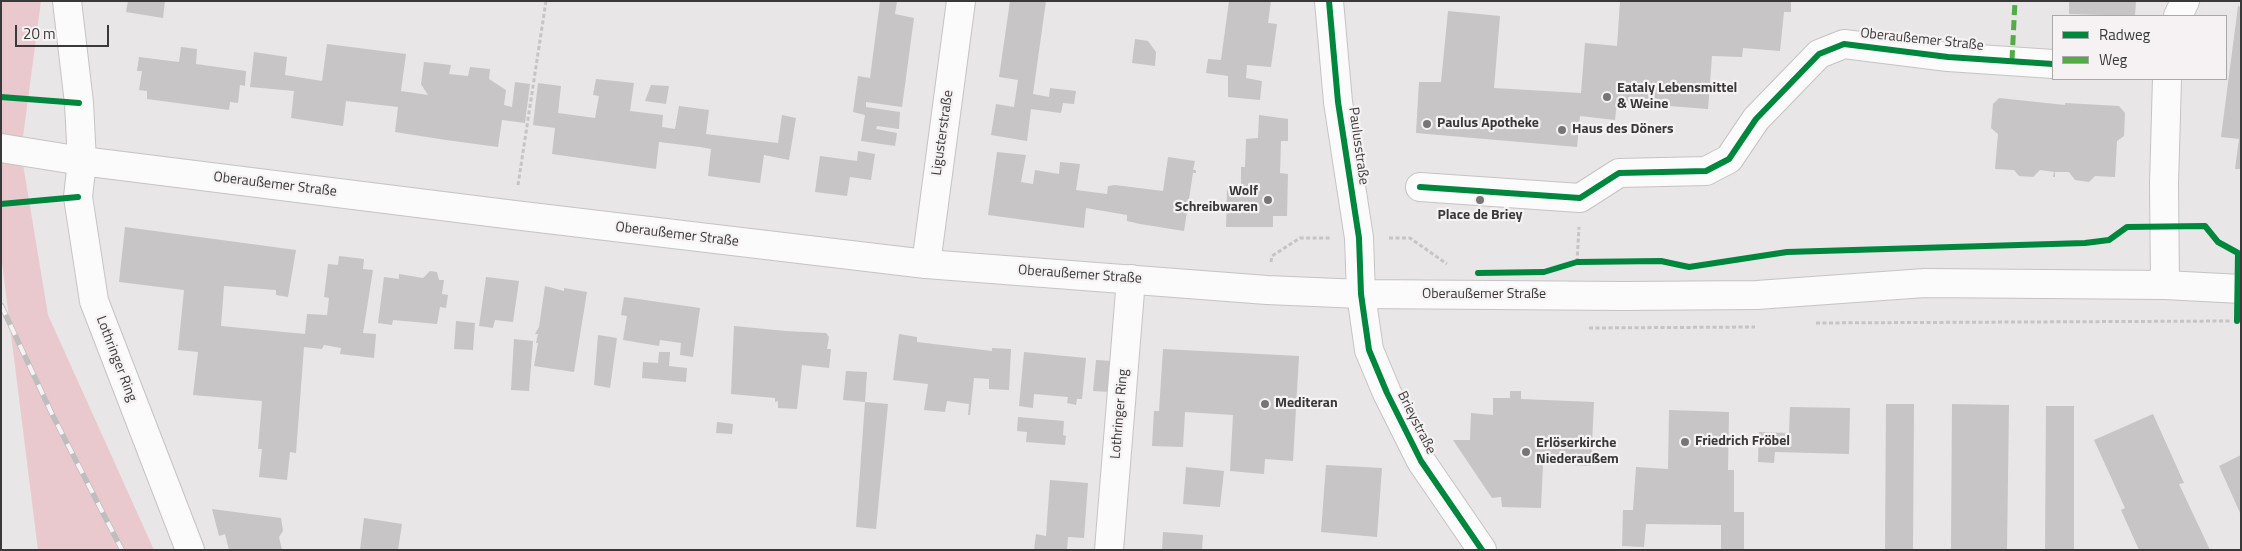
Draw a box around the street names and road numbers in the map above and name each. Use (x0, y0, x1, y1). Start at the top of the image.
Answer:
street label: Oberaußemer Straße (1859, 25, 1985, 55)
street label: Ligusterstraße (929, 89, 957, 177)
street label: Paulusstraße (1344, 106, 1372, 186)
street label: Oberaußemer Straße (212, 169, 338, 201)
street label: Oberaußemer Straße (614, 219, 740, 251)
street label: Oberaußemer Straße (1018, 262, 1142, 288)
street label: Oberaußemer Straße (1422, 287, 1546, 303)
street label: Lothringer Ring (92, 314, 140, 404)
street label: Lothringer Ring (1108, 368, 1132, 460)
street label: Brieystraße (1393, 389, 1439, 457)

